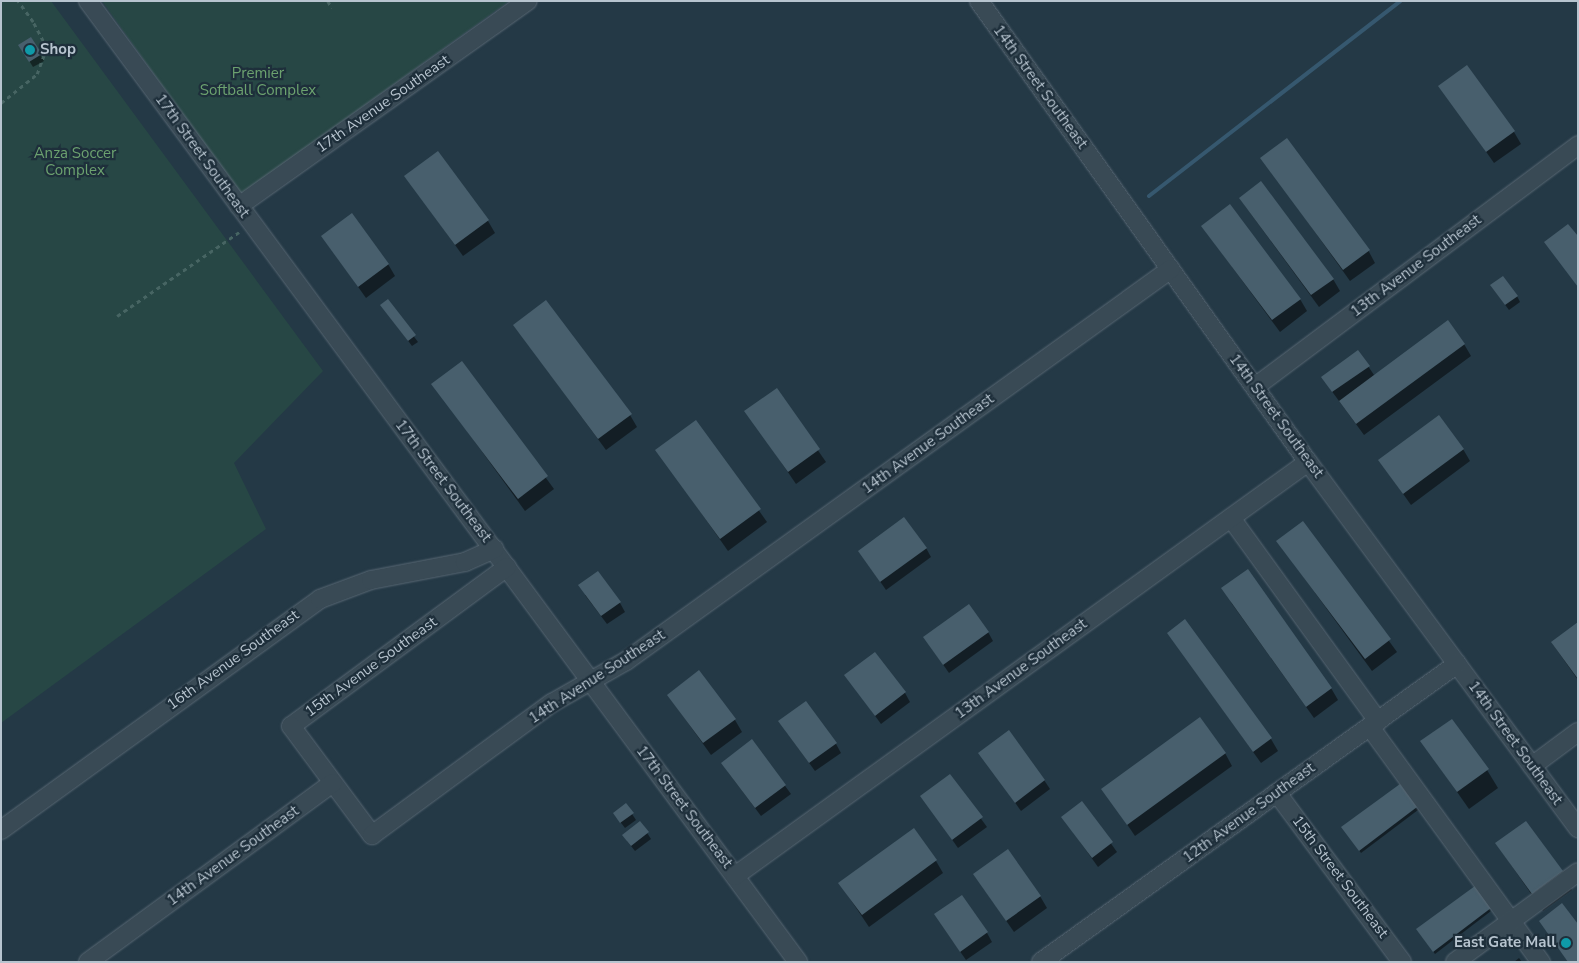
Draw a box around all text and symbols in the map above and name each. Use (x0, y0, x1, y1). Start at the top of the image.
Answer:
street label: 14th Street Southeast (989, 22, 1091, 152)
place label: Shop (40, 41, 76, 59)
marker: Shop (24, 44, 36, 56)
street label: 17th Avenue Southeast (313, 51, 453, 157)
park label: Premier Softball Complex (200, 64, 316, 99)
street label: 17th Street Southeast (151, 91, 253, 221)
park label: Anza Soccer Complex (34, 144, 116, 179)
street label: 13th Avenue Southeast (1347, 211, 1485, 321)
street label: 14th Street Southeast (1225, 351, 1327, 481)
street label: 14th Avenue Southeast (859, 390, 997, 498)
street label: 17th Street Southeast (391, 416, 495, 546)
street label: 16th Avenue Southeast (164, 606, 302, 714)
street label: 15th Avenue Southeast (302, 613, 440, 721)
street label: 13th Avenue Southeast (952, 615, 1090, 723)
street label: 14th Avenue Southeast (526, 626, 668, 728)
street label: 14th Street Southeast (1464, 678, 1566, 808)
street label: 17th Street Southeast (632, 742, 736, 872)
street label: 12th Avenue Southeast (1180, 759, 1318, 867)
street label: 14th Avenue Southeast (164, 802, 302, 910)
street label: 15th Street Southeast (1288, 812, 1392, 942)
place label: East Gate Mall (1454, 934, 1556, 952)
marker: East Gate Mall (1560, 937, 1572, 949)

